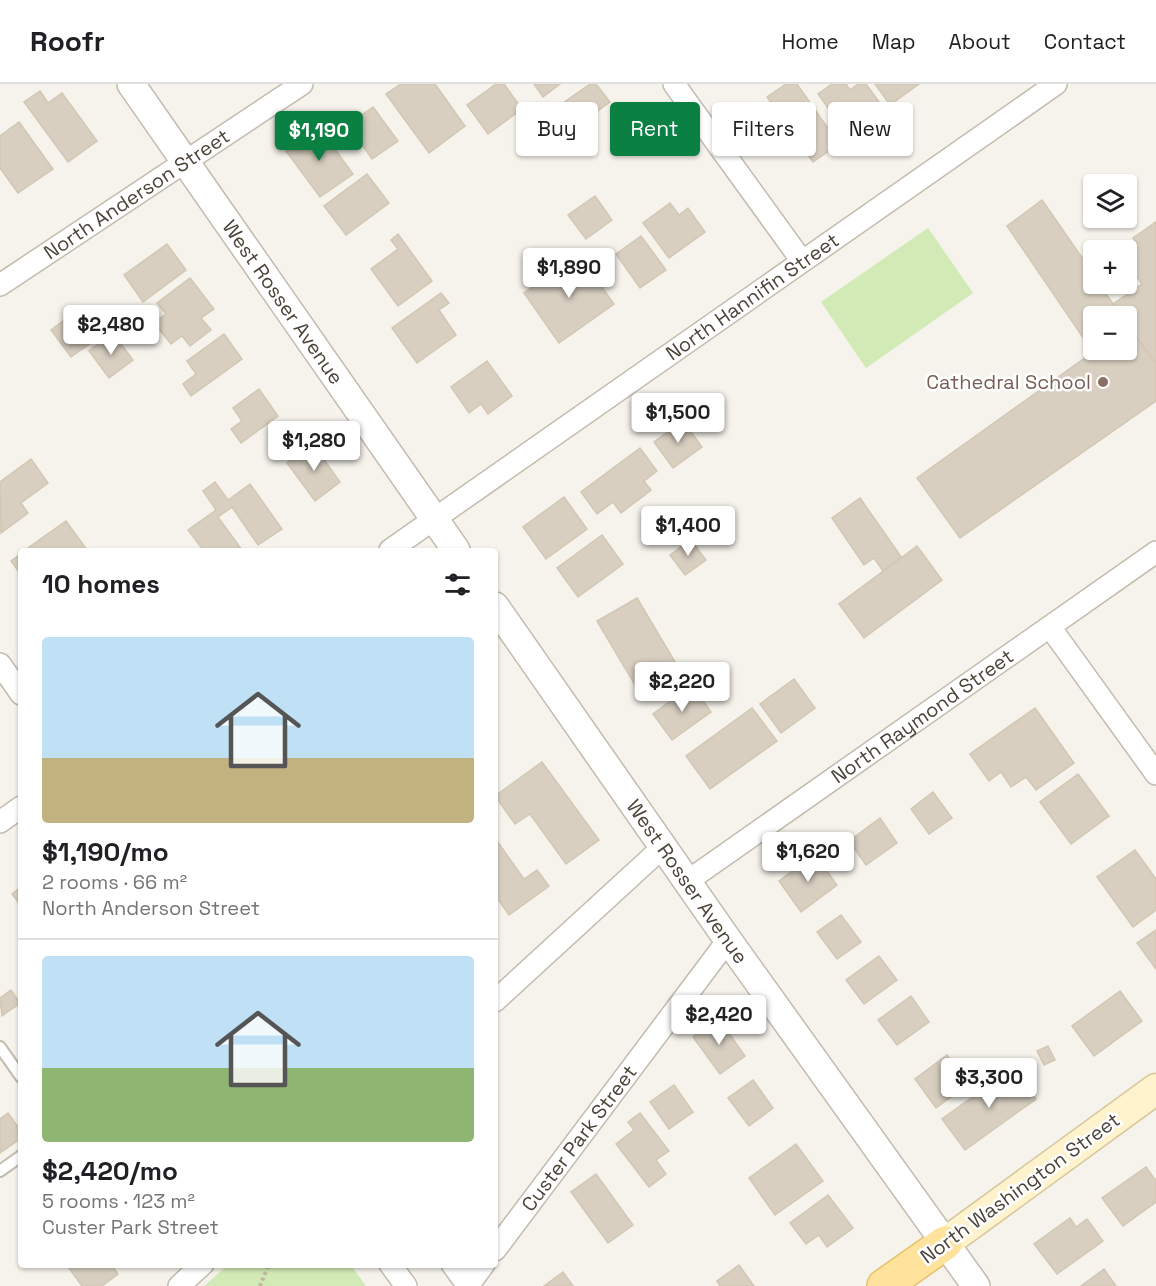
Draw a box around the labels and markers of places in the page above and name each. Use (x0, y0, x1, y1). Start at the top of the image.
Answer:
pin: $1,190 (270, 111, 368, 162)
pin: $1,890 (520, 248, 618, 299)
pin: $2,480 (62, 305, 160, 356)
place label: Cathedral School (926, 369, 1091, 395)
marker: Cathedral School (1096, 375, 1110, 389)
pin: $1,500 (629, 393, 727, 444)
pin: $1,280 (265, 421, 363, 472)
pin: $1,400 (639, 506, 737, 557)
pin: $2,220 (633, 662, 731, 713)
pin: $1,620 (759, 832, 857, 883)
pin: $2,420 (670, 995, 768, 1046)
pin: $3,300 (940, 1058, 1038, 1109)

